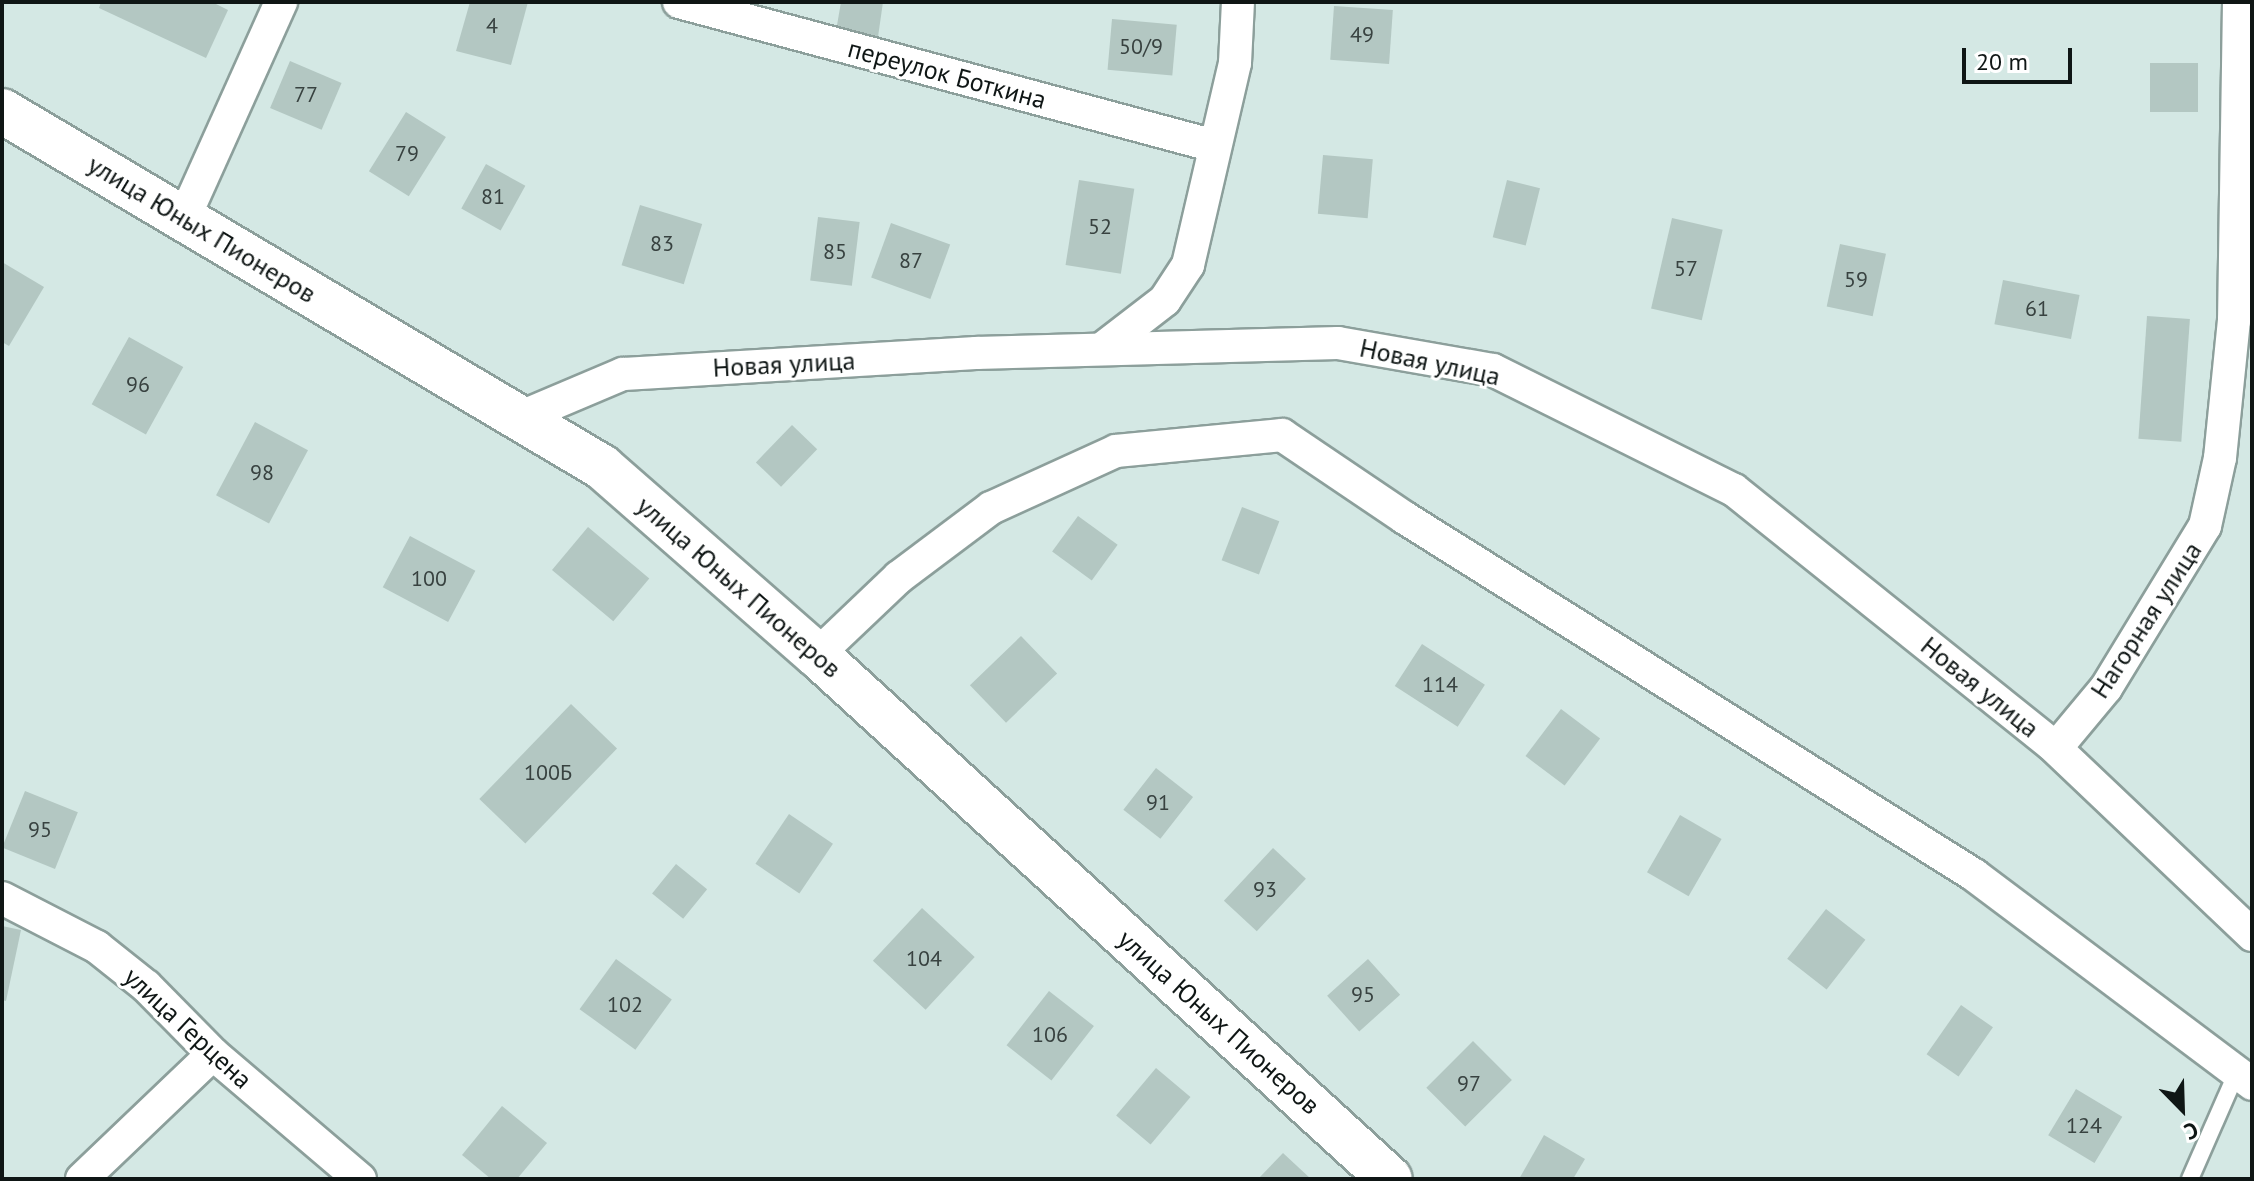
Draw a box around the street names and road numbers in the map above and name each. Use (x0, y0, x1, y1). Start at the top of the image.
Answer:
street label: переулок Боткина (845, 33, 1049, 115)
street label: улица Юных Пионеров (82, 148, 322, 310)
street label: Новая улица (1357, 332, 1503, 392)
street label: Новая улица (712, 345, 856, 383)
street label: улица Юных Пионеров (630, 489, 848, 685)
street label: Нагорная улица (2084, 536, 2208, 704)
street label: Новая улица (1915, 630, 2045, 744)
street label: улица Юных Пионеров (1111, 923, 1327, 1121)
street label: улица Герцена (118, 961, 258, 1095)

